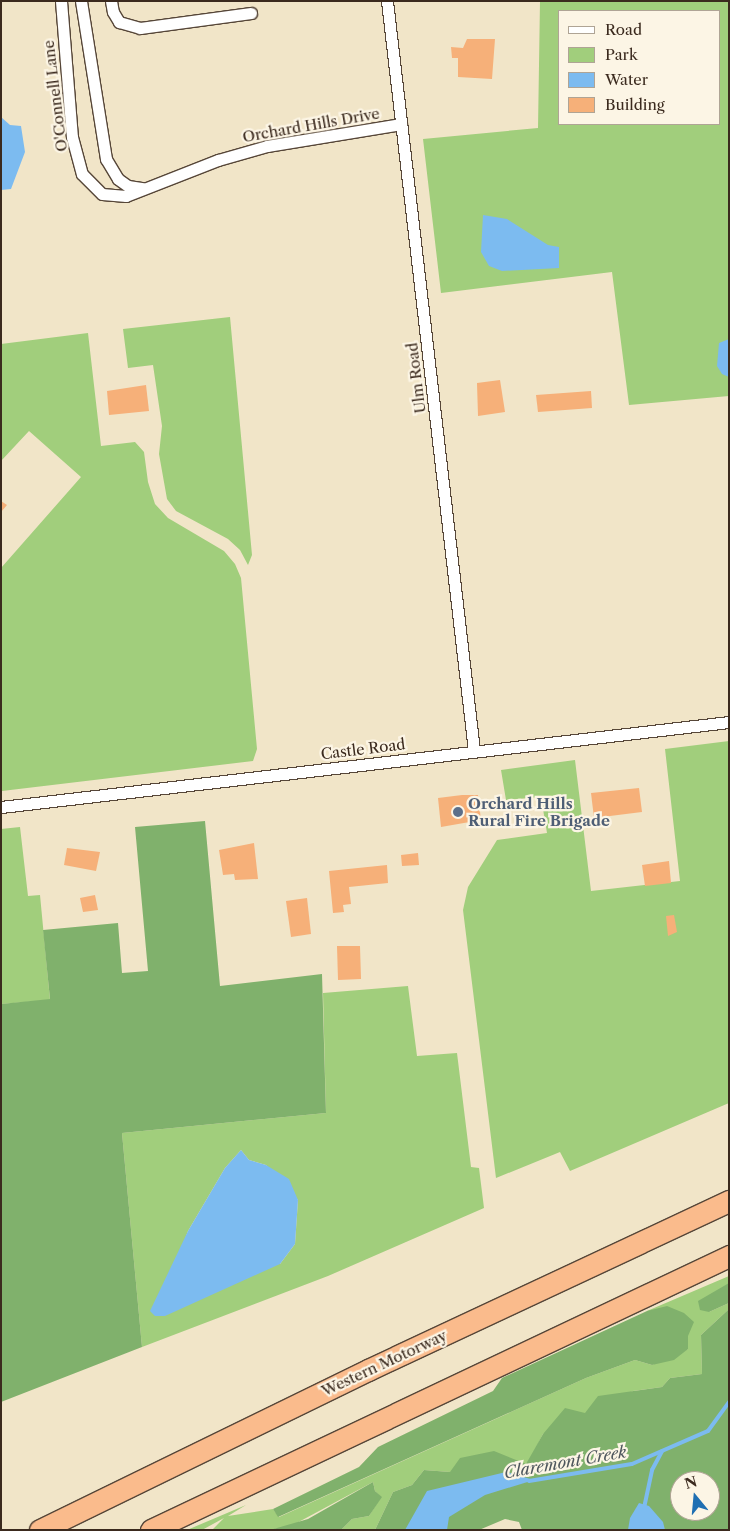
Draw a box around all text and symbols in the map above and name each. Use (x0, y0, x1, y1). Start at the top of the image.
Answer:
legend (558, 10, 720, 125)
text: Road (605, 20, 642, 39)
street label: O'Connell Lane (39, 39, 71, 153)
text: Park (605, 45, 638, 64)
text: Water (605, 70, 648, 89)
text: Building (605, 95, 665, 114)
street label: Orchard Hills Drive (241, 104, 381, 146)
street label: Ulm Road (403, 342, 429, 414)
street label: Castle Road (320, 735, 406, 763)
place label: Orchard Hills Rural Fire Brigade (468, 794, 610, 829)
marker: Orchard Hills Rural Fire Brigade (452, 806, 464, 818)
street label: Western Motorway (319, 1326, 449, 1400)
water label: Claremont Creek (502, 1442, 628, 1482)
north arrow (670, 1471, 720, 1521)
text: N (682, 1472, 699, 1493)

